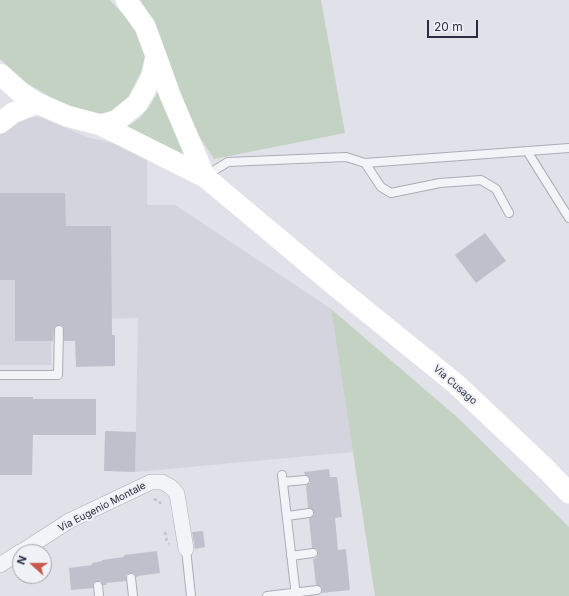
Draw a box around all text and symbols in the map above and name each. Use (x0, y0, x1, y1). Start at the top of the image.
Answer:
scale bar (429, 12, 480, 38)
text: 20 m (434, 19, 463, 34)
street label: Via Cusago (431, 363, 479, 407)
street label: Via Eugenio Montale (56, 480, 148, 534)
north arrow (12, 544, 52, 584)
text: N (14, 554, 30, 566)

